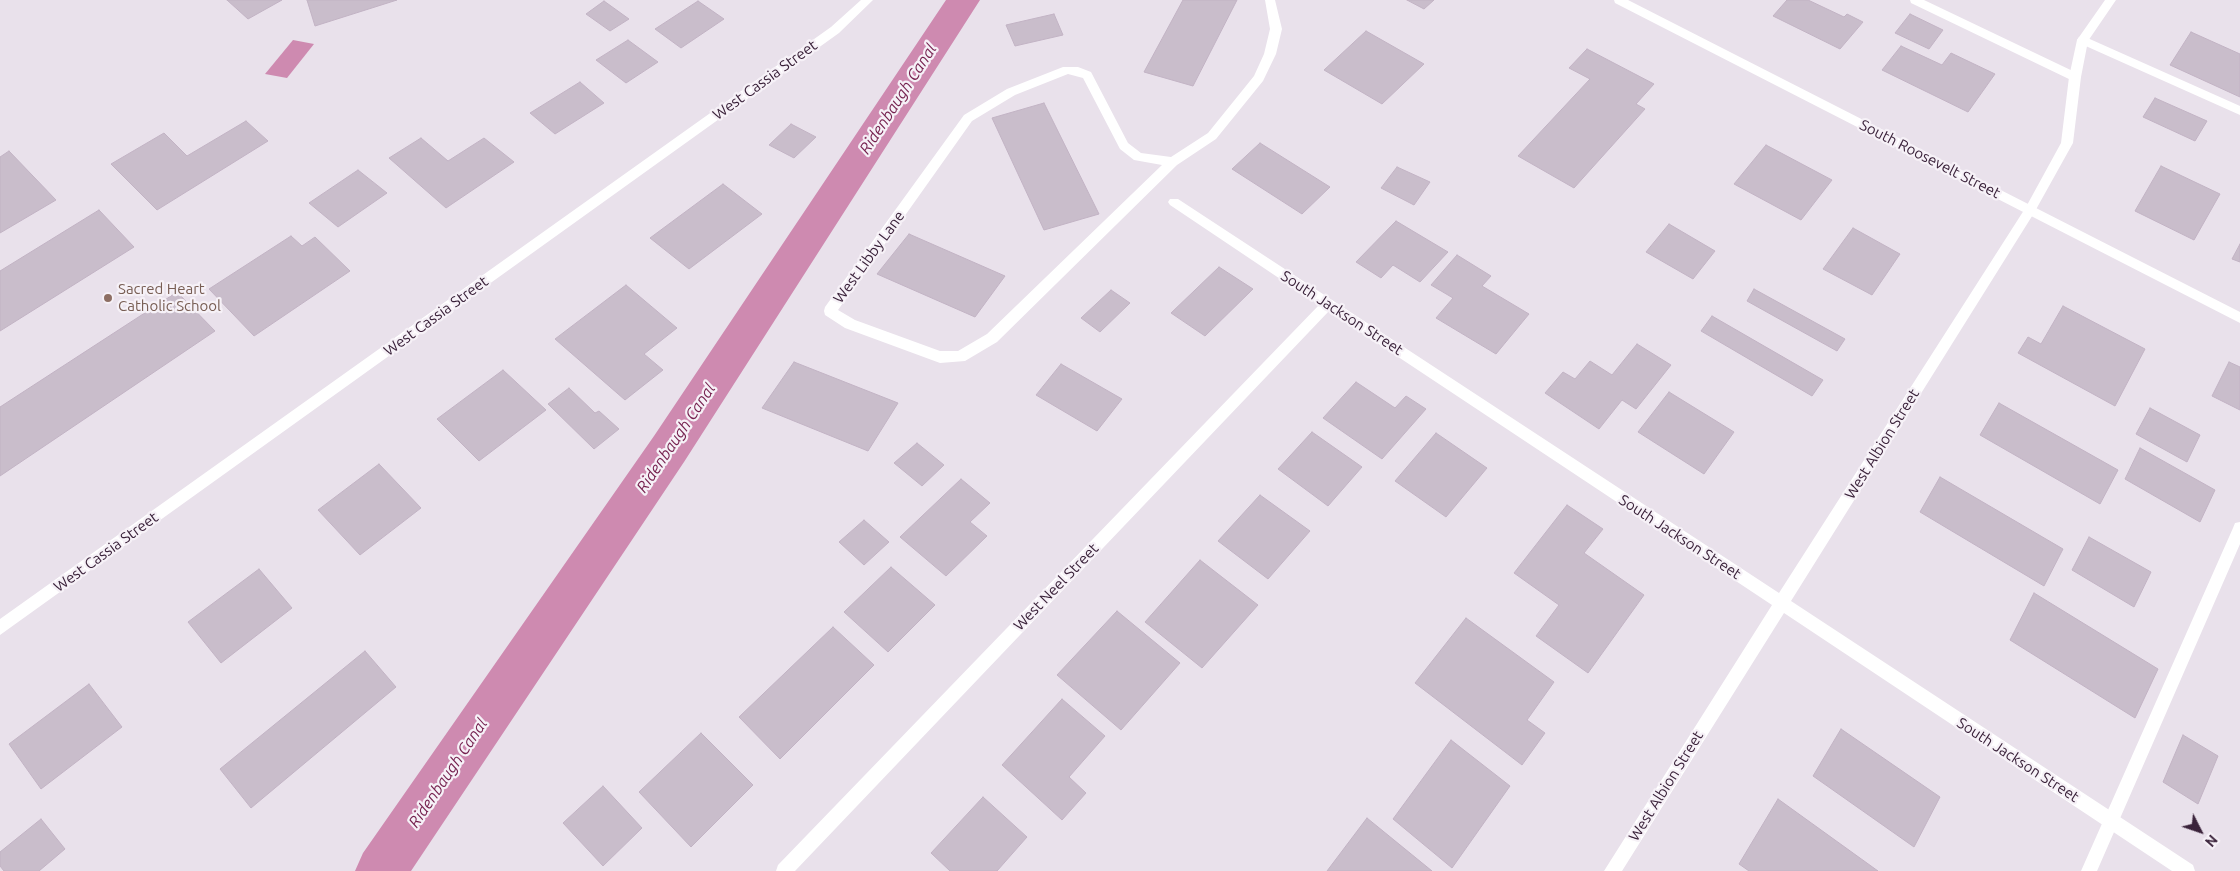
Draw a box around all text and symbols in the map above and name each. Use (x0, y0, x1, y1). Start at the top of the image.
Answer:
street label: West Cassia Street (709, 36, 821, 124)
water label: Ridenbaugh Canal (855, 40, 941, 158)
street label: South Roosevelt Street (1857, 116, 2003, 202)
street label: West Libby Lane (830, 207, 908, 307)
street label: South Jackson Street (1278, 267, 1406, 359)
street label: West Cassia Street (380, 272, 492, 360)
place label: Sacred Heart Catholic School (118, 280, 221, 315)
marker: Sacred Heart Catholic School (102, 292, 114, 304)
water label: Ridenbaugh Canal (632, 380, 720, 496)
street label: West Albion Street (1841, 386, 1923, 502)
street label: South Jackson Street (1616, 491, 1744, 583)
street label: West Cassia Street (50, 508, 162, 596)
street label: West Neel Street (1010, 540, 1102, 634)
street label: South Jackson Street (1954, 714, 2082, 806)
water label: Ridenbaugh Canal (404, 715, 492, 831)
street label: West Albion Street (1625, 728, 1707, 844)
north arrow (2175, 806, 2225, 856)
text: N (2202, 832, 2221, 850)

